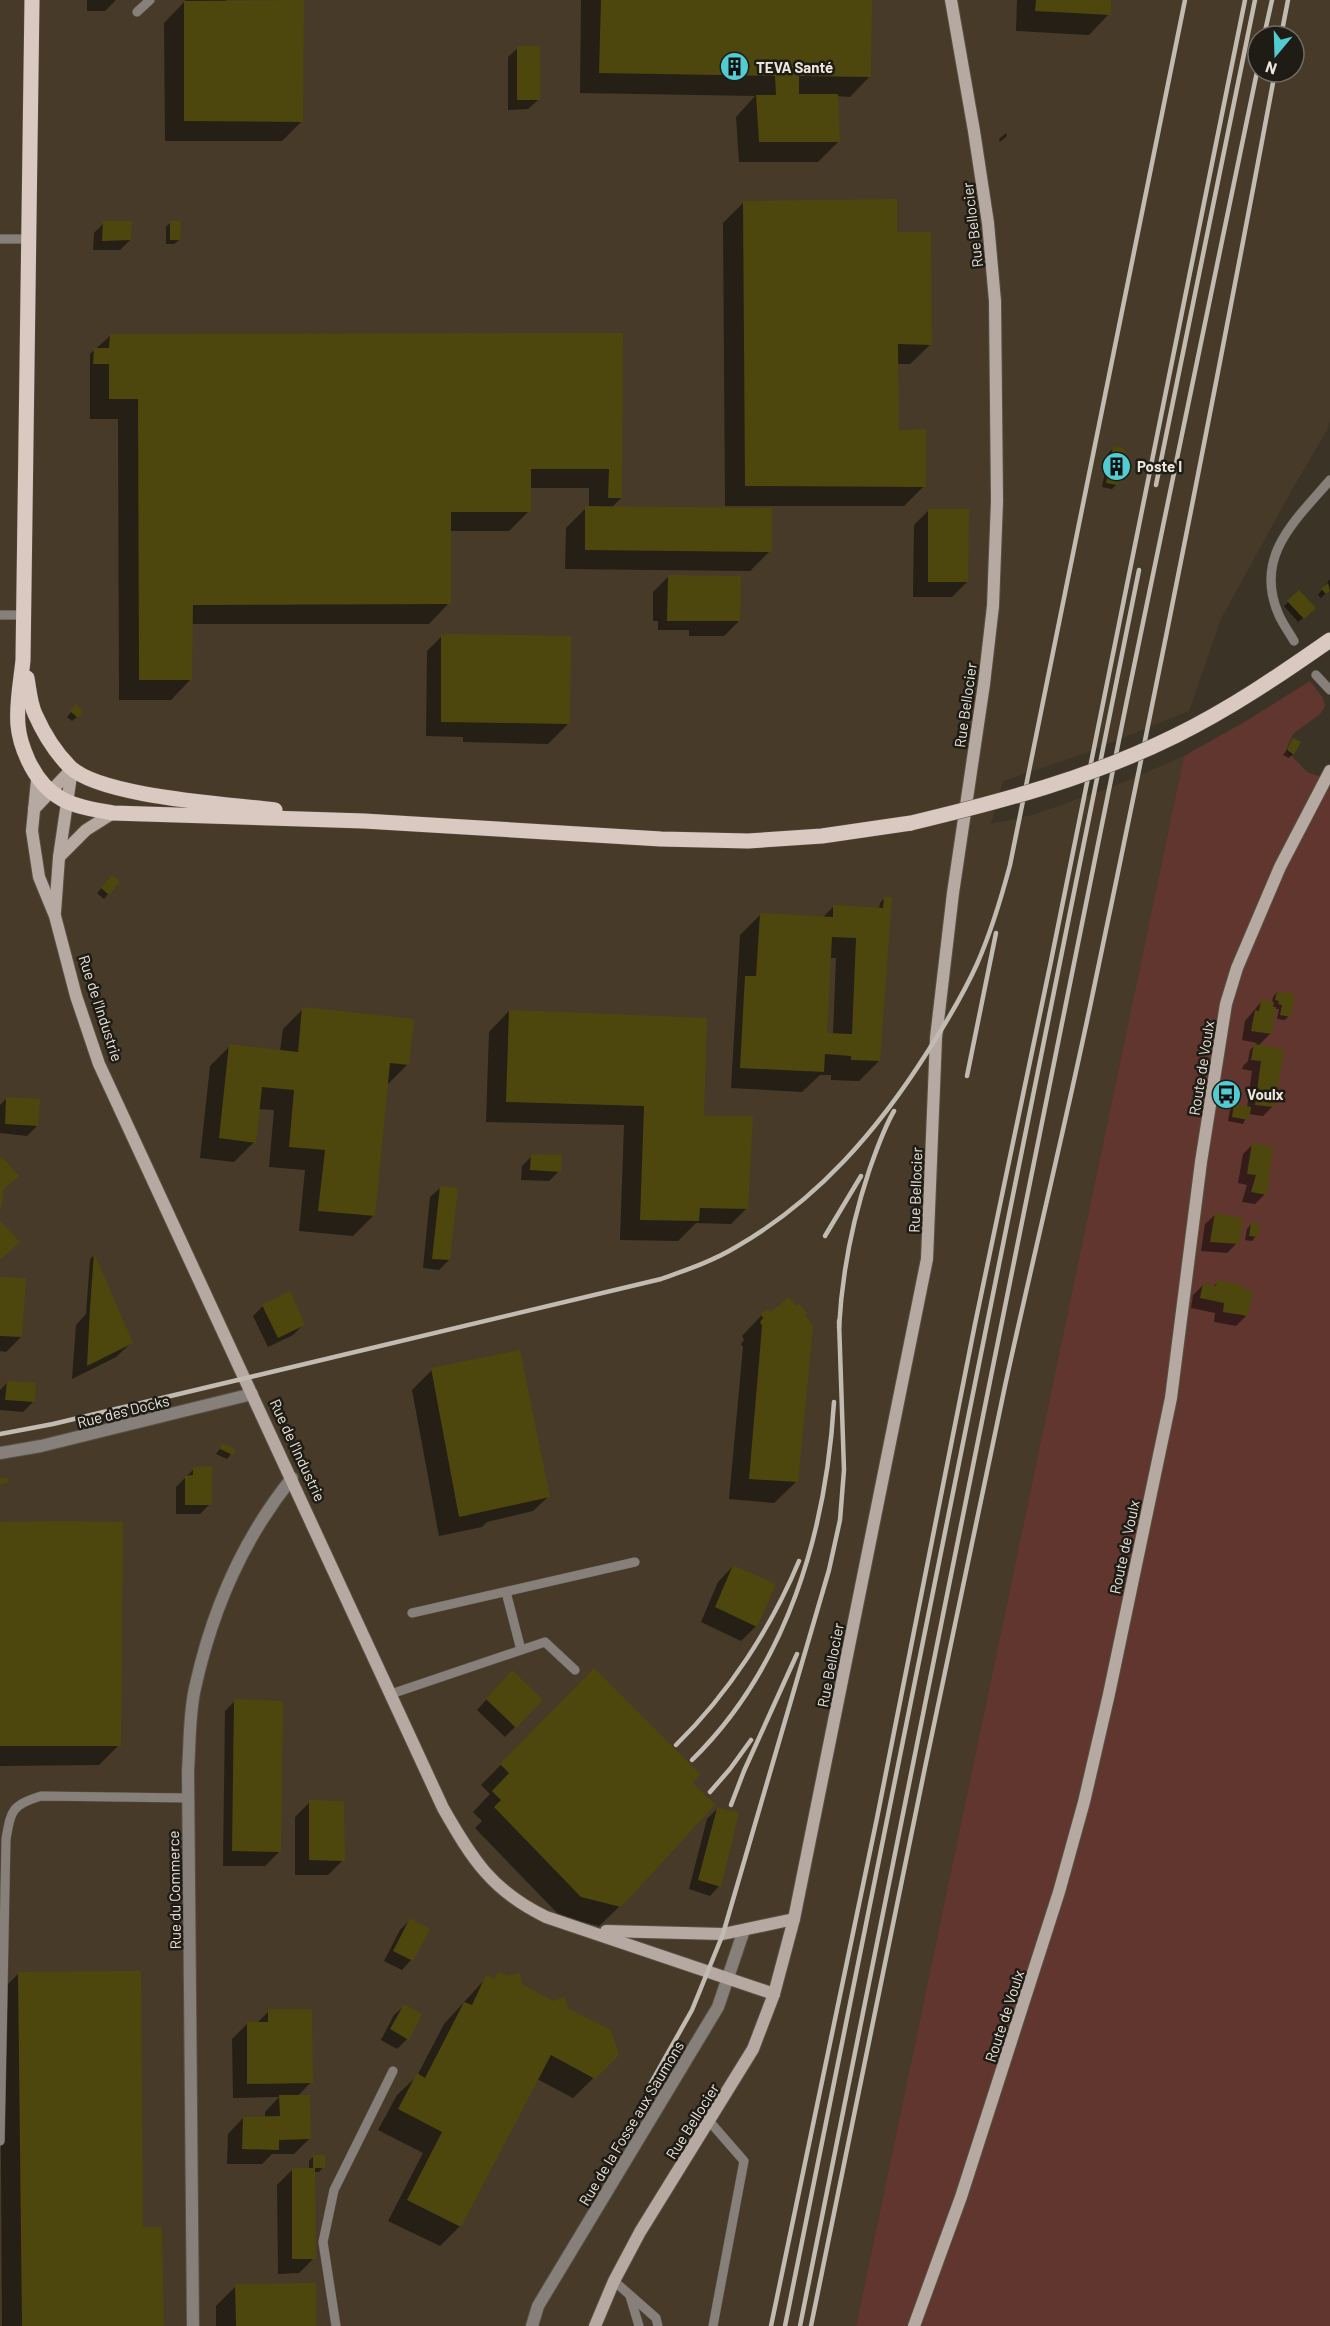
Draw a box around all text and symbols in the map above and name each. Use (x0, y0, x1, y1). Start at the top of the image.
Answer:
north arrow (1246, 24, 1306, 84)
building icon: TEVA Santé (719, 51, 751, 83)
place label: TEVA Santé (756, 58, 833, 76)
text: N (1263, 58, 1279, 79)
street label: Rue Bellocier (958, 181, 986, 269)
building icon: Poste I (1100, 450, 1132, 482)
place label: Poste I (1137, 457, 1182, 475)
street label: Rue Bellocier (950, 661, 980, 749)
street label: Rue de l'Industrie (75, 952, 127, 1064)
street label: Route de Voulx (1185, 1019, 1217, 1117)
bus stop icon: Voulx (1210, 1078, 1242, 1110)
place label: Voulx (1247, 1085, 1284, 1103)
street label: Rue Bellocier (905, 1146, 926, 1233)
street label: Rue des Docks (75, 1391, 171, 1431)
street label: Rue de l'Industrie (266, 1396, 330, 1504)
street label: Route de Voulx (1105, 1498, 1143, 1596)
street label: Rue Bellocier (813, 1621, 847, 1709)
street label: Rue du Commerce (164, 1831, 184, 1949)
street label: Route de Voulx (981, 1968, 1027, 2064)
street label: Rue de la Fosse aux Saumons (575, 2037, 687, 2209)
street label: Rue Bellocier (662, 2079, 723, 2162)

